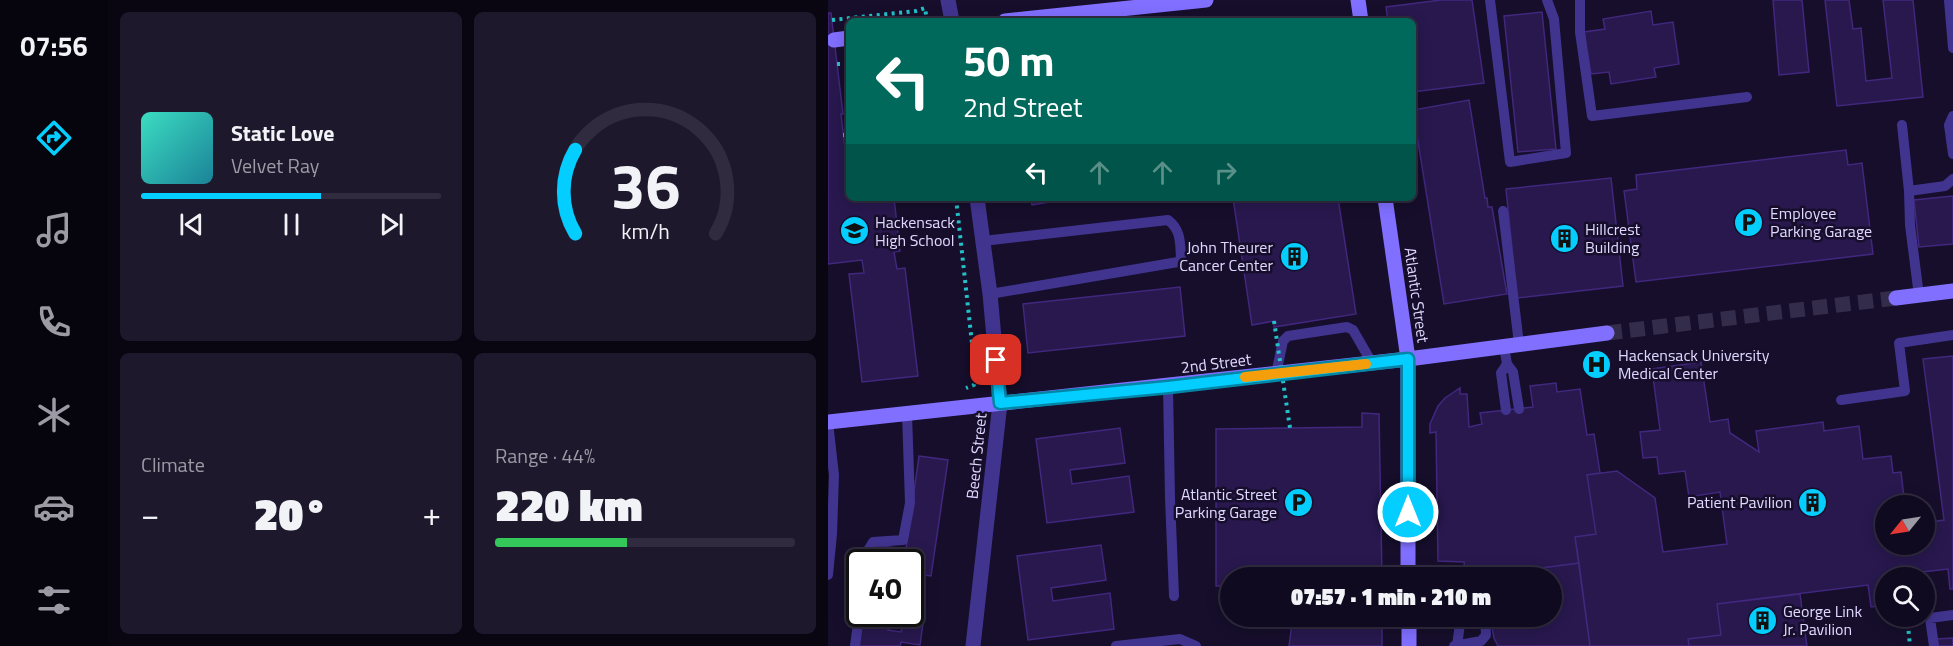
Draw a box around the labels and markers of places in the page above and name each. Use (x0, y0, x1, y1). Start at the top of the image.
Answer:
place label: Employee Parking Garage (1770, 201, 1872, 243)
parking icon: Employee Parking Garage (1733, 206, 1765, 238)
place label: Hackensack High School (875, 210, 955, 252)
school or university icon: Hackensack High School (838, 215, 870, 247)
place label: Hillcrest Building (1585, 217, 1641, 259)
building icon: Hillcrest Building (1548, 222, 1580, 254)
place label: John Theurer Cancer Center (1179, 235, 1273, 277)
building icon: John Theurer Cancer Center (1278, 240, 1310, 272)
pin (970, 334, 1021, 385)
place label: Hackensack University Medical Center (1618, 343, 1770, 385)
hospital icon: Hackensack University Medical Center (1581, 348, 1613, 380)
place label: Atlantic Street Parking Garage (1175, 482, 1277, 524)
building icon: Patient Pavilion (1797, 486, 1829, 518)
parking icon: Atlantic Street Parking Garage (1282, 487, 1314, 519)
place label: Patient Pavilion (1687, 490, 1792, 514)
place label: George Link Jr. Pavilion (1783, 599, 1862, 641)
building icon: George Link Jr. Pavilion (1746, 604, 1778, 636)

